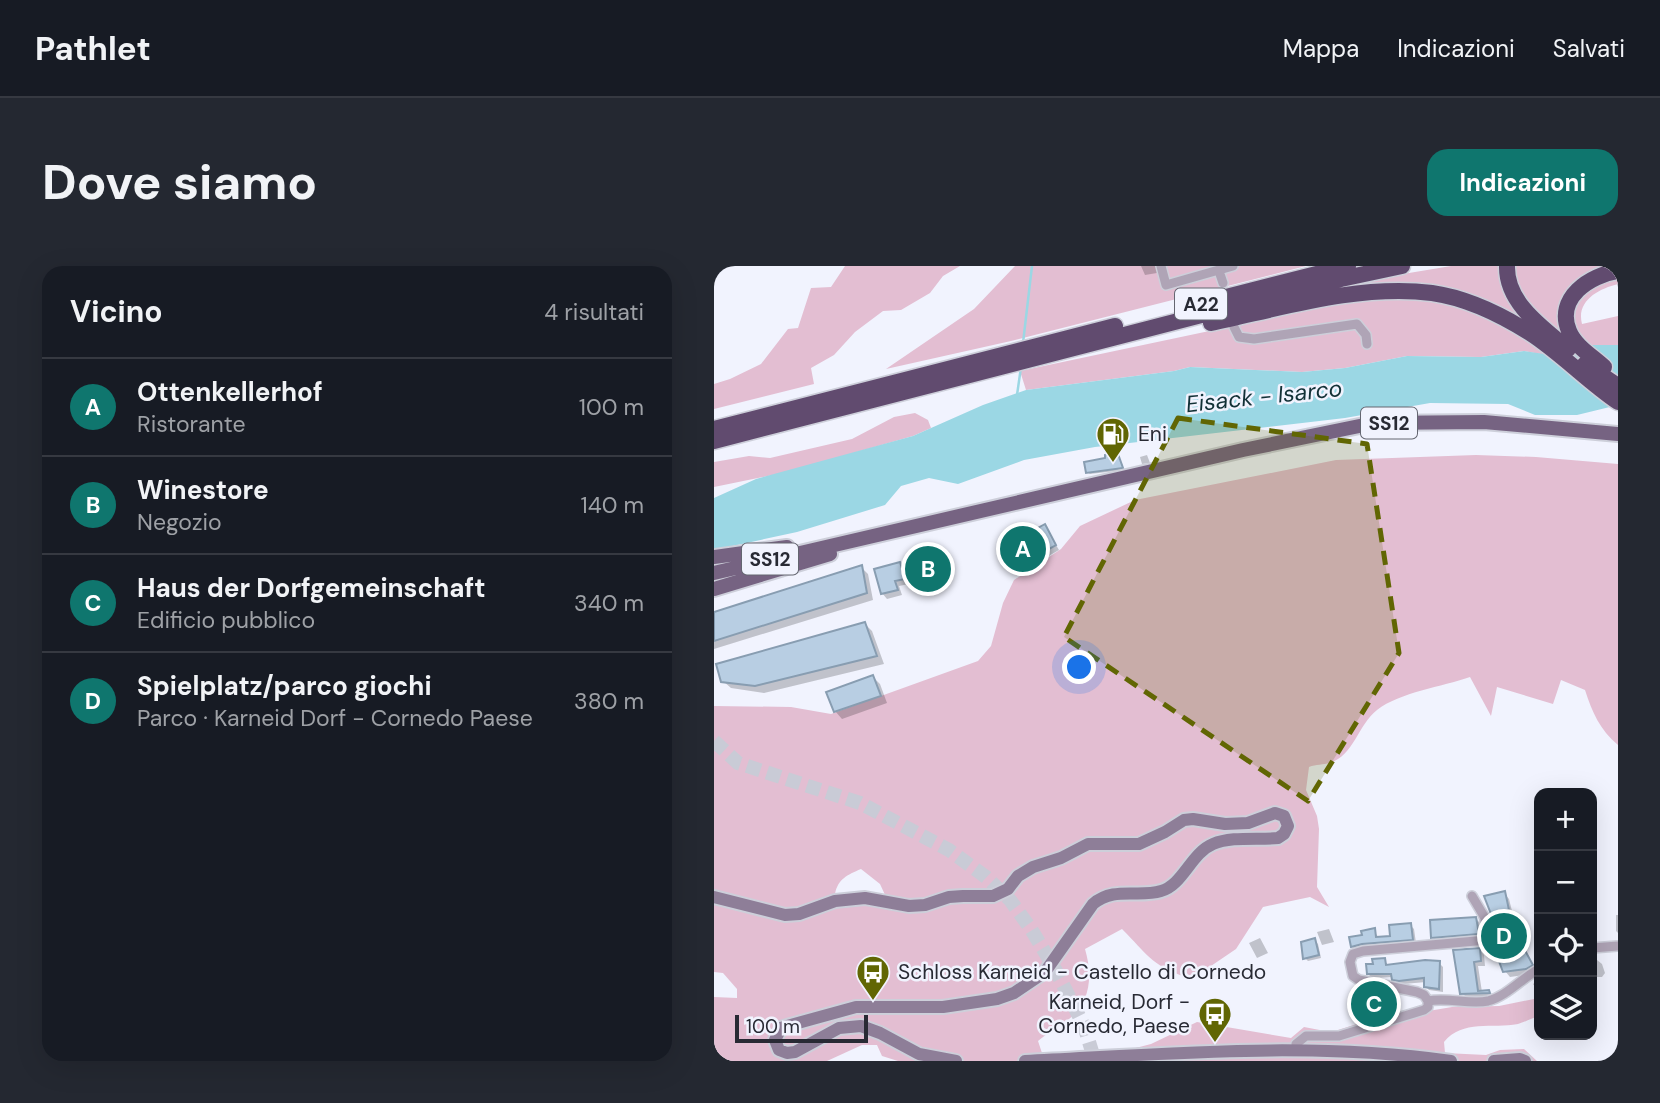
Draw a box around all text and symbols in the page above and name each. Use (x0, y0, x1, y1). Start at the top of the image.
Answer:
text: Pathlet (35, 27, 151, 70)
text: Mappa (1283, 33, 1359, 64)
text: Indicazioni (1397, 33, 1515, 64)
text: Salvati (1553, 33, 1625, 64)
button: Indicazioni (1427, 149, 1618, 216)
text: Dove siamo (42, 150, 317, 214)
road number: A22 (1175, 288, 1227, 320)
text: Vicino (70, 292, 163, 331)
text: 4 risultati (544, 297, 644, 327)
water label: Eisack - Isarco (1184, 373, 1344, 419)
text: Ottenkellerhof (137, 375, 323, 409)
text: A (85, 392, 101, 422)
text: 100 m (579, 392, 644, 422)
road number: SS12 (1361, 407, 1417, 438)
text: Ristorante (137, 409, 246, 439)
fuel station icon: Eni (1094, 415, 1132, 464)
place label: Eni (1138, 420, 1167, 448)
text: Winestore (137, 473, 269, 507)
text: B (86, 490, 100, 520)
text: 140 m (581, 490, 644, 520)
text: Negozio (137, 507, 222, 537)
pin: A (1000, 523, 1046, 575)
pin: B (905, 543, 951, 595)
road number: SS12 (742, 544, 798, 574)
text: Haus der Dorfgemeinschaft (137, 571, 485, 605)
text: C (85, 588, 101, 618)
text: 340 m (574, 588, 644, 618)
text: Edificio pubblico (137, 605, 315, 635)
your location (1062, 650, 1096, 684)
text: Spielplatz/parco giochi (137, 669, 432, 703)
text: D (85, 686, 101, 716)
text: 380 m (574, 686, 644, 716)
text: Parco · Karneid Dorf - Cornedo Paese (137, 703, 533, 733)
map controls (1534, 788, 1597, 1040)
button: + (1534, 788, 1597, 851)
button: − (1534, 851, 1597, 914)
pin: D (1481, 910, 1527, 962)
button: locate (1534, 914, 1597, 977)
bus stop icon: Schloss Karneid - Castello di Cornedo (854, 953, 892, 1002)
place label: Schloss Karneid - Castello di Cornedo (898, 958, 1266, 986)
button: layers (1534, 977, 1597, 1040)
pin: C (1351, 978, 1397, 1030)
place label: Karneid, Dorf - Cornedo, Paese (1038, 988, 1190, 1040)
bus stop icon: Karneid, Dorf - Cornedo, Paese (1196, 995, 1234, 1044)
scale bar (735, 1012, 868, 1044)
text: 100 m (746, 1014, 800, 1039)

